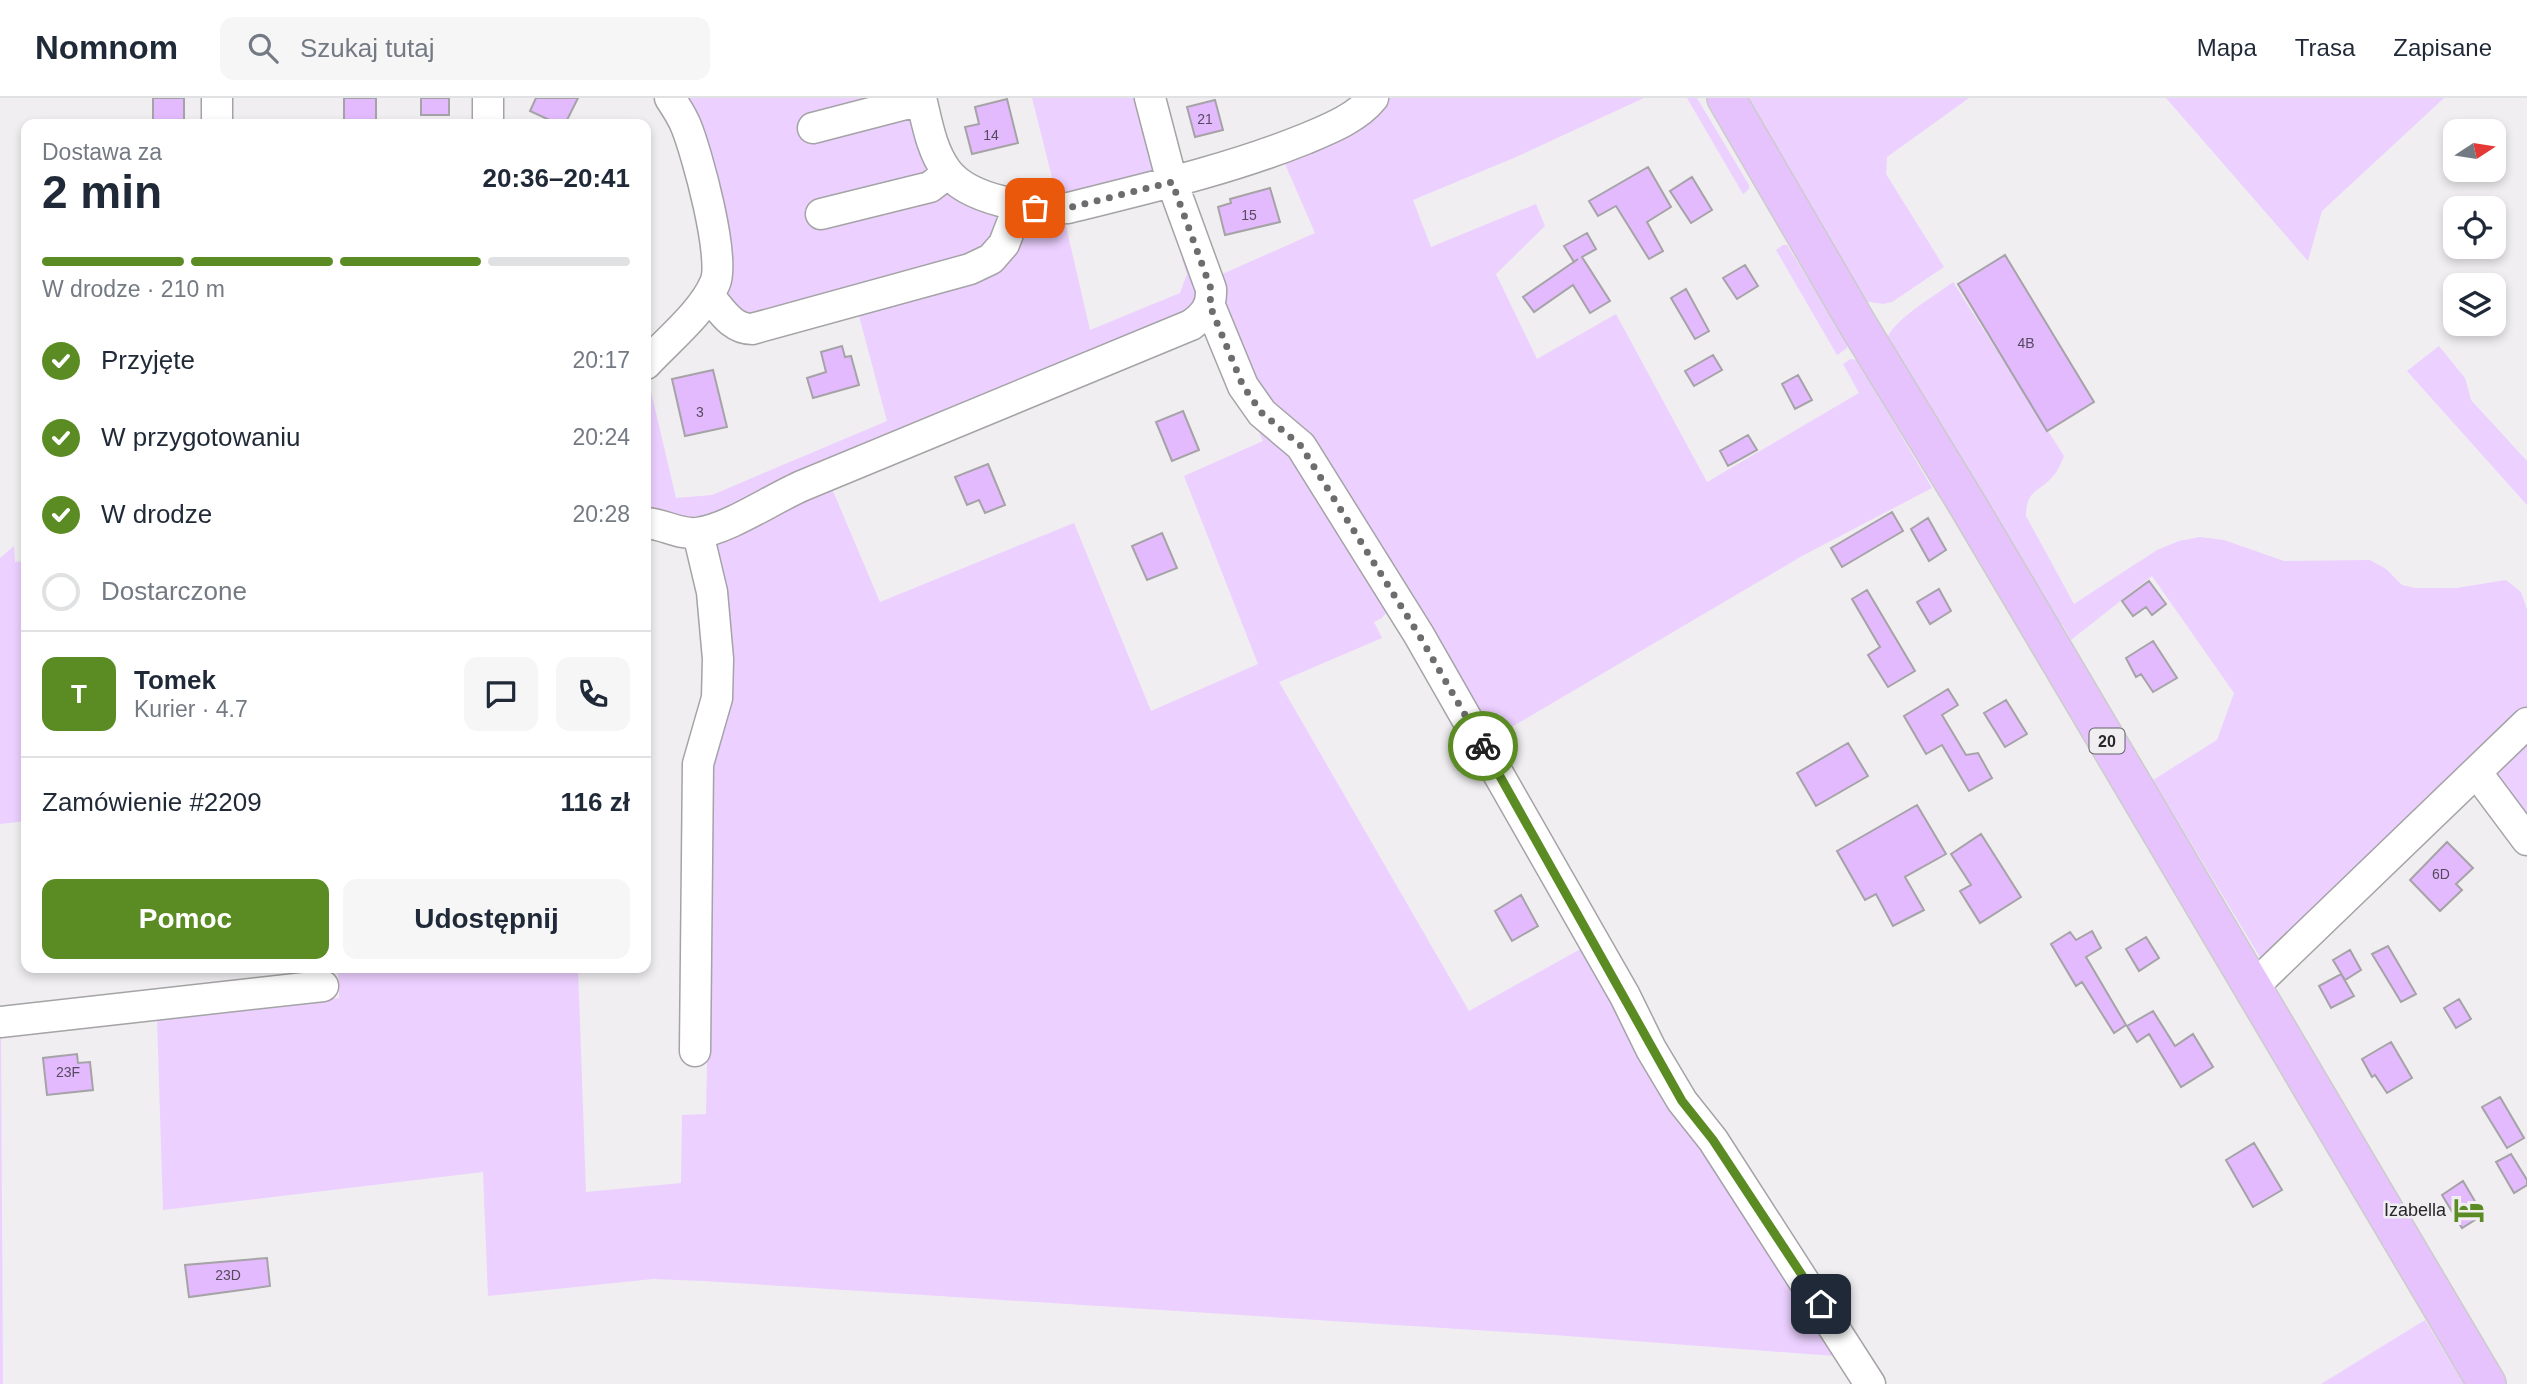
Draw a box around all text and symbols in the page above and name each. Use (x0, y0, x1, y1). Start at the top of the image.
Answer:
search box (220, 17, 710, 80)
text: Nomnom (35, 29, 178, 66)
icon: search (244, 29, 282, 67)
text: Szukaj tutaj (300, 33, 434, 63)
text: Mapa (2197, 34, 2257, 61)
text: Trasa (2295, 34, 2355, 61)
text: Zapisane (2393, 34, 2492, 61)
house number: 21 (1197, 111, 1213, 127)
north arrow (2443, 119, 2506, 182)
map controls (2443, 119, 2506, 336)
house number: 14 (983, 127, 999, 143)
text: Dostawa za (42, 139, 162, 165)
text: 20:36–20:41 (483, 163, 630, 193)
text: 2 min (42, 166, 162, 218)
pin (1005, 178, 1065, 238)
icon: bag (1016, 189, 1054, 227)
button: locate (2443, 196, 2506, 259)
house number: 15 (1241, 207, 1257, 223)
button: layers (2443, 273, 2506, 336)
text: W drodze · 210 m (42, 276, 225, 302)
house number: 4B (2017, 335, 2035, 351)
icon: check (42, 342, 80, 380)
text: Przyjęte (101, 345, 195, 375)
text: 20:17 (572, 347, 630, 373)
house number: 3 (696, 404, 704, 420)
icon: check (42, 419, 80, 457)
text: W przygotowaniu (101, 422, 300, 452)
text: 20:24 (572, 424, 630, 450)
icon: check (42, 496, 80, 534)
text: W drodze (101, 499, 212, 529)
text: 20:28 (572, 501, 630, 527)
text: Dostarczone (101, 576, 247, 606)
button: chat (464, 657, 538, 731)
button: phone (556, 657, 630, 731)
text: Tomek (134, 665, 216, 695)
text: T (71, 679, 87, 709)
text: Kurier · 4.7 (134, 696, 248, 722)
courier (1448, 711, 1518, 781)
icon: bike (1464, 727, 1502, 765)
road number: 20 (2090, 728, 2124, 754)
text: Zamówienie #2209 (42, 787, 262, 817)
text: 116 zł (561, 787, 630, 817)
house number: 6D (2432, 866, 2450, 882)
button: Pomoc (42, 879, 329, 959)
button: Udostępnij (343, 879, 630, 959)
house number: 23F (56, 1064, 80, 1080)
hotel icon: Izabella (2452, 1193, 2486, 1227)
place label: Izabella (2384, 1200, 2447, 1220)
house number: 23D (215, 1267, 241, 1283)
pin (1791, 1274, 1851, 1334)
icon: home (1802, 1285, 1840, 1323)

